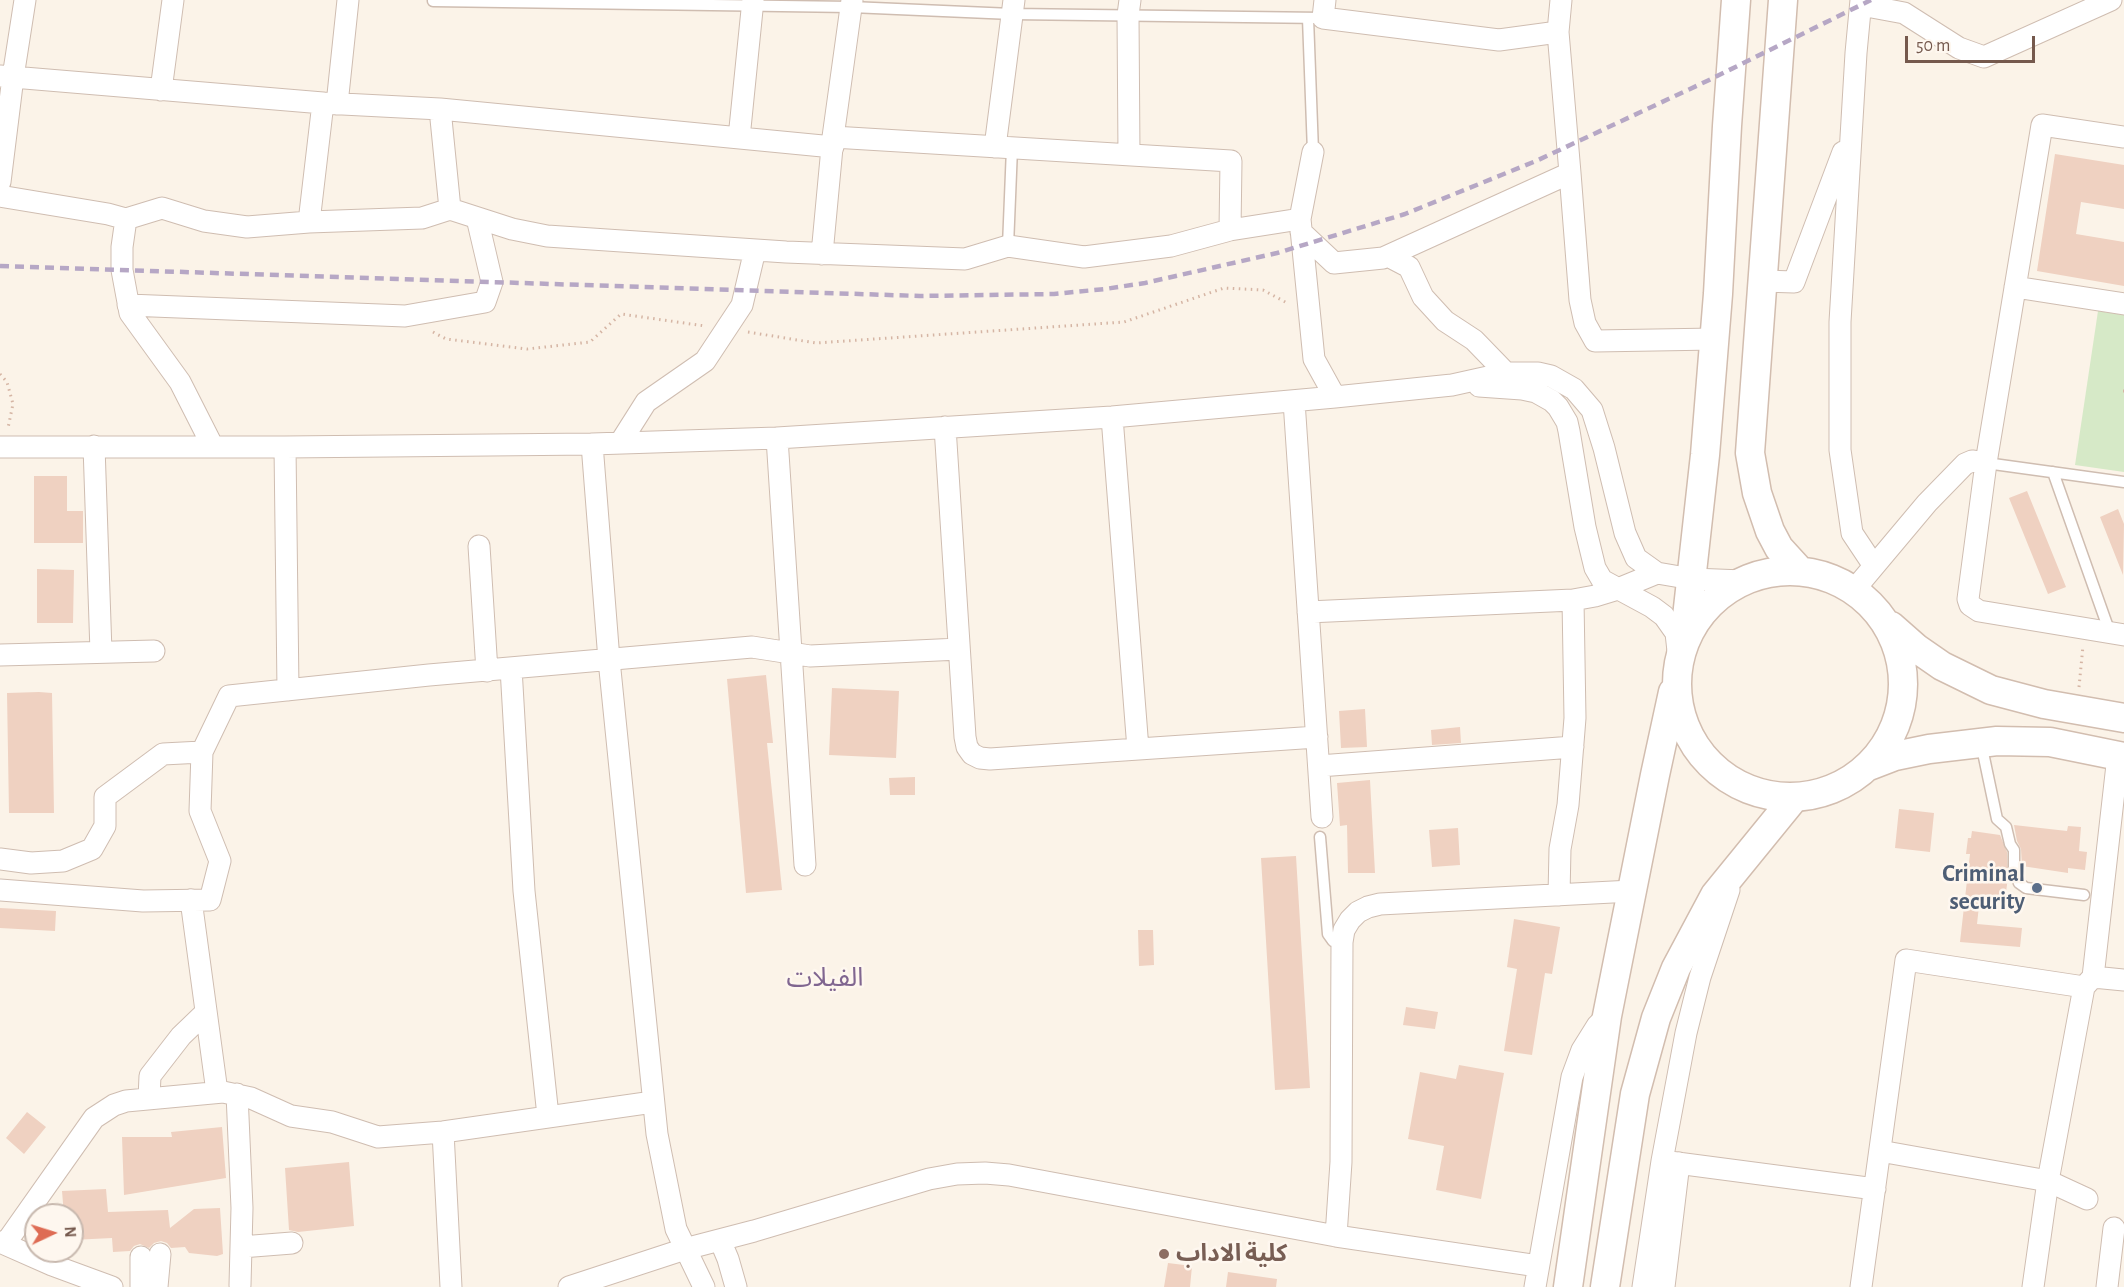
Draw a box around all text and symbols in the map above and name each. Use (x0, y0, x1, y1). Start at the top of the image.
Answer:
scale bar (1908, 24, 2038, 62)
text: 50 m (1916, 37, 1950, 55)
place label: Criminal security (1942, 860, 2025, 916)
marker: Criminal security (2030, 881, 2044, 895)
district label: الفيلات (787, 962, 863, 994)
north arrow (24, 1203, 84, 1263)
text: N (62, 1226, 78, 1238)
place label: كلية الاداب (1176, 1240, 1287, 1268)
marker: كلية الاداب (1157, 1247, 1171, 1261)

